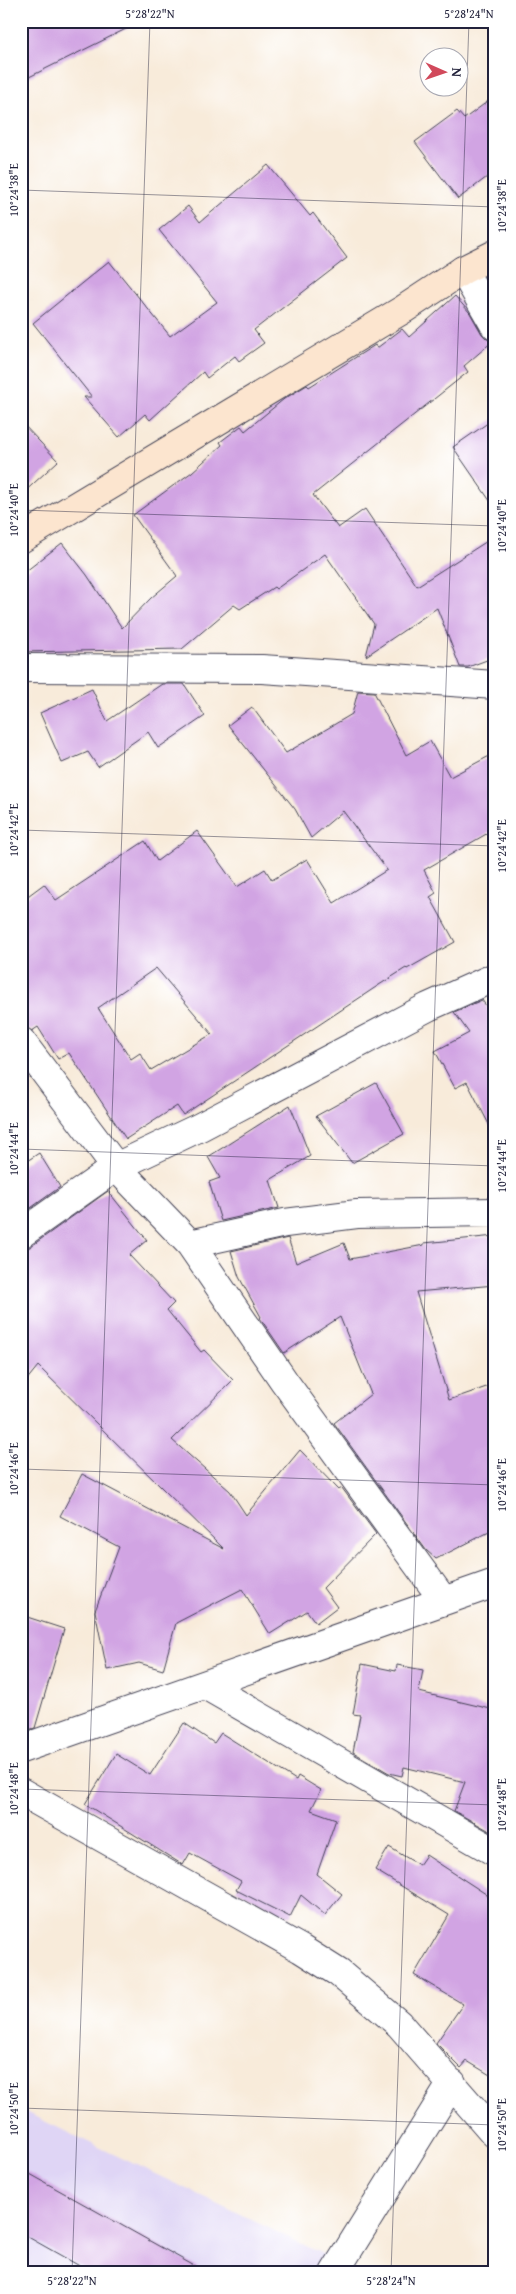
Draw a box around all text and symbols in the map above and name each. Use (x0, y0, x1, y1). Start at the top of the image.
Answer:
text: 5°28'22"N (125, 5, 175, 22)
text: 5°28'24"N (444, 5, 494, 22)
north arrow (418, 48, 468, 98)
text: N (447, 67, 467, 78)
text: 10°24'38"E (5, 163, 22, 217)
text: 10°24'38"E (493, 179, 510, 233)
text: 10°24'40"E (5, 483, 22, 537)
text: 10°24'40"E (493, 499, 510, 553)
text: 10°24'42"E (5, 803, 22, 857)
text: 10°24'42"E (493, 819, 510, 873)
text: 10°24'44"E (5, 1122, 22, 1176)
text: 10°24'44"E (493, 1139, 510, 1193)
text: 10°24'46"E (5, 1442, 22, 1496)
text: 10°24'46"E (493, 1458, 510, 1512)
text: 10°24'48"E (5, 1762, 22, 1816)
text: 10°24'48"E (493, 1778, 510, 1832)
text: 10°24'50"E (5, 2082, 22, 2136)
text: 10°24'50"E (493, 2098, 510, 2152)
text: 5°28'22"N (47, 2272, 97, 2289)
text: 5°28'24"N (366, 2272, 416, 2289)

